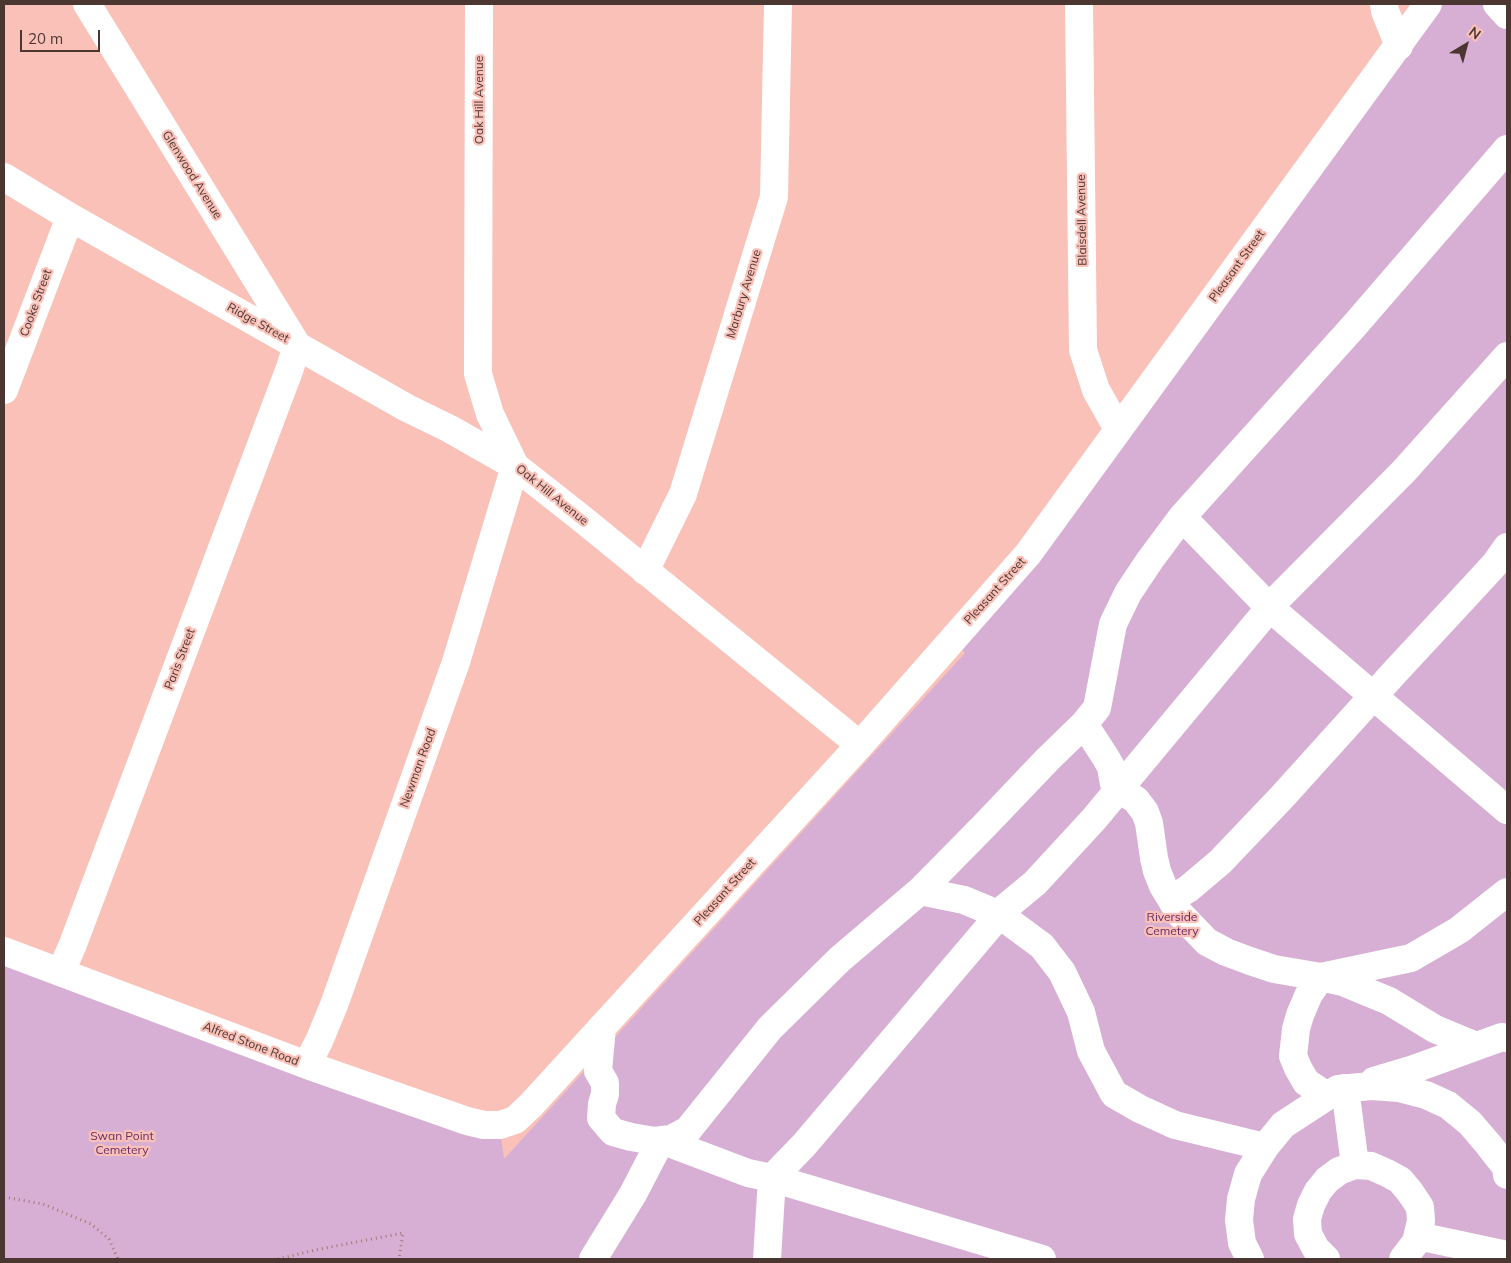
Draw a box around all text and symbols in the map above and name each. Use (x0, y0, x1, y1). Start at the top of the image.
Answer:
scale bar (22, 20, 102, 52)
north arrow (1441, 20, 1491, 70)
text: N (1465, 23, 1485, 43)
text: 20 m (28, 29, 63, 48)
street label: Oak Hill Avenue (472, 56, 486, 144)
street label: Glenwood Avenue (159, 128, 225, 222)
street label: Blaisdell Avenue (1074, 174, 1090, 266)
street label: Pleasant Street (1206, 227, 1268, 305)
street label: Marbury Avenue (724, 248, 764, 340)
street label: Cooke Street (17, 267, 55, 339)
street label: Ridge Street (225, 300, 291, 346)
street label: Oak Hill Avenue (513, 462, 591, 528)
street label: Pleasant Street (961, 555, 1029, 627)
street label: Paris Street (162, 626, 198, 692)
street label: Newman Road (397, 726, 439, 810)
street label: Pleasant Street (691, 856, 759, 928)
park label: Riverside Cemetery (1145, 910, 1199, 938)
street label: Alfred Stone Road (201, 1019, 301, 1069)
park label: Swan Point Cemetery (90, 1129, 154, 1157)

